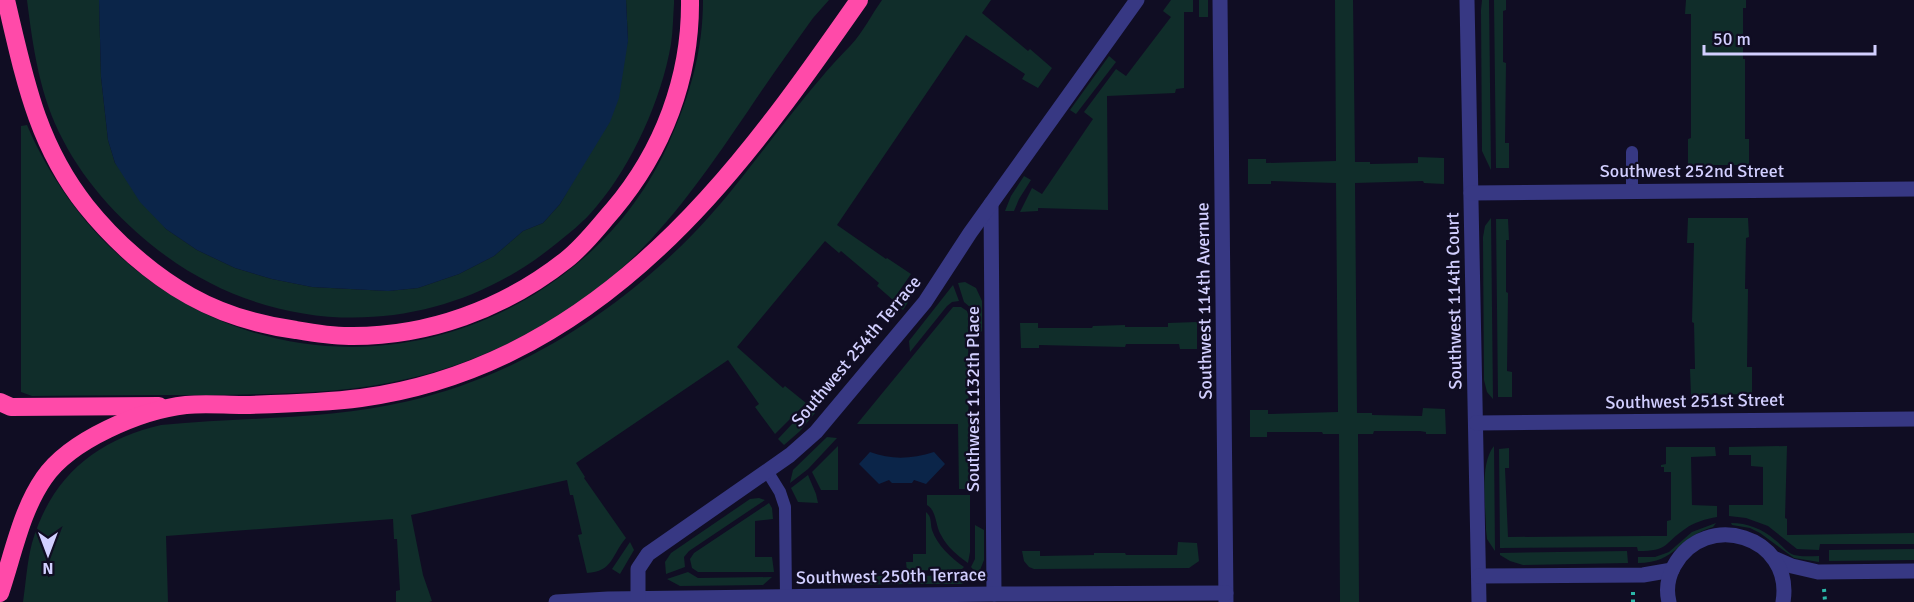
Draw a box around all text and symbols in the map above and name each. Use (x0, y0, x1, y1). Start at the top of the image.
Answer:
scale bar (1704, 18, 1875, 56)
text: 50 m (1713, 28, 1751, 50)
street label: Southwest 252nd Street (1600, 160, 1784, 182)
street label: Southwest 114th Avernue (1191, 202, 1217, 400)
street label: Southwest 114th Court (1441, 212, 1467, 390)
street label: Southwest 254th Terrace (786, 271, 926, 431)
street label: Southwest 1132th Place (962, 306, 984, 492)
street label: Southwest 251st Street (1605, 388, 1785, 414)
north arrow (18, 524, 78, 584)
text: N (42, 558, 54, 578)
street label: Southwest 250th Terrace (796, 563, 986, 589)

